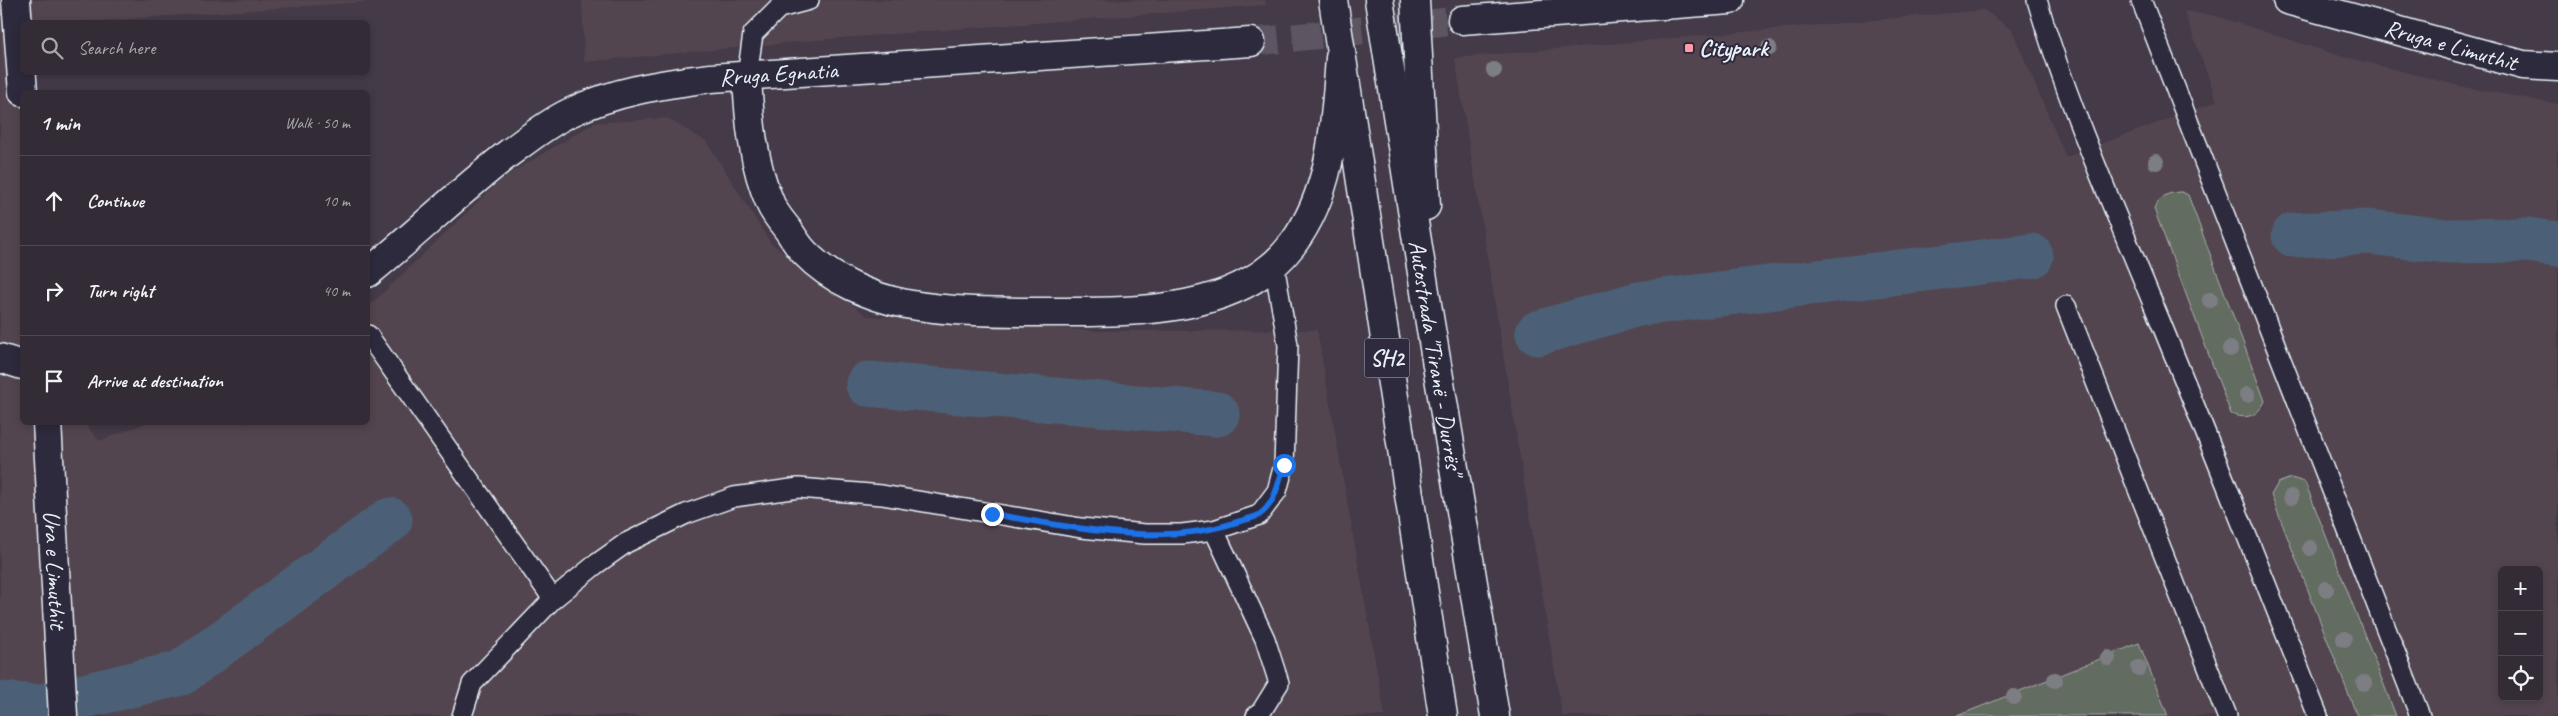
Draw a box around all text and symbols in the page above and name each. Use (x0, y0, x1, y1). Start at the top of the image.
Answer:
street label: Rruga e Limuthit (2381, 13, 2523, 78)
search box (20, 20, 370, 75)
place label: Citypark (1699, 33, 1770, 63)
icon: search (38, 34, 66, 62)
text: Search here (78, 36, 155, 60)
marker: Citypark (1683, 42, 1695, 54)
street label: Rruga Egnatia (719, 55, 840, 92)
text: 1 min (40, 110, 80, 136)
text: Walk · 50 m (285, 113, 350, 133)
icon: ahead (40, 187, 68, 215)
text: Continue (87, 189, 144, 213)
text: 10 m (323, 191, 350, 211)
street label: Autostrada "Tiranë - Durrës" (1402, 238, 1471, 482)
icon: right (40, 277, 68, 305)
text: Turn right (87, 279, 154, 303)
text: 40 m (323, 281, 350, 301)
road number: SH2 (1364, 338, 1410, 378)
icon: arrive (40, 367, 68, 395)
text: Arrive at destination (87, 369, 223, 393)
route start (1273, 454, 1296, 477)
route end (981, 503, 1004, 526)
street label: Ura e Limuthit (37, 510, 73, 632)
map controls (2498, 566, 2543, 701)
button: + (2498, 566, 2543, 611)
button: − (2498, 611, 2543, 656)
button: locate (2498, 656, 2543, 701)

